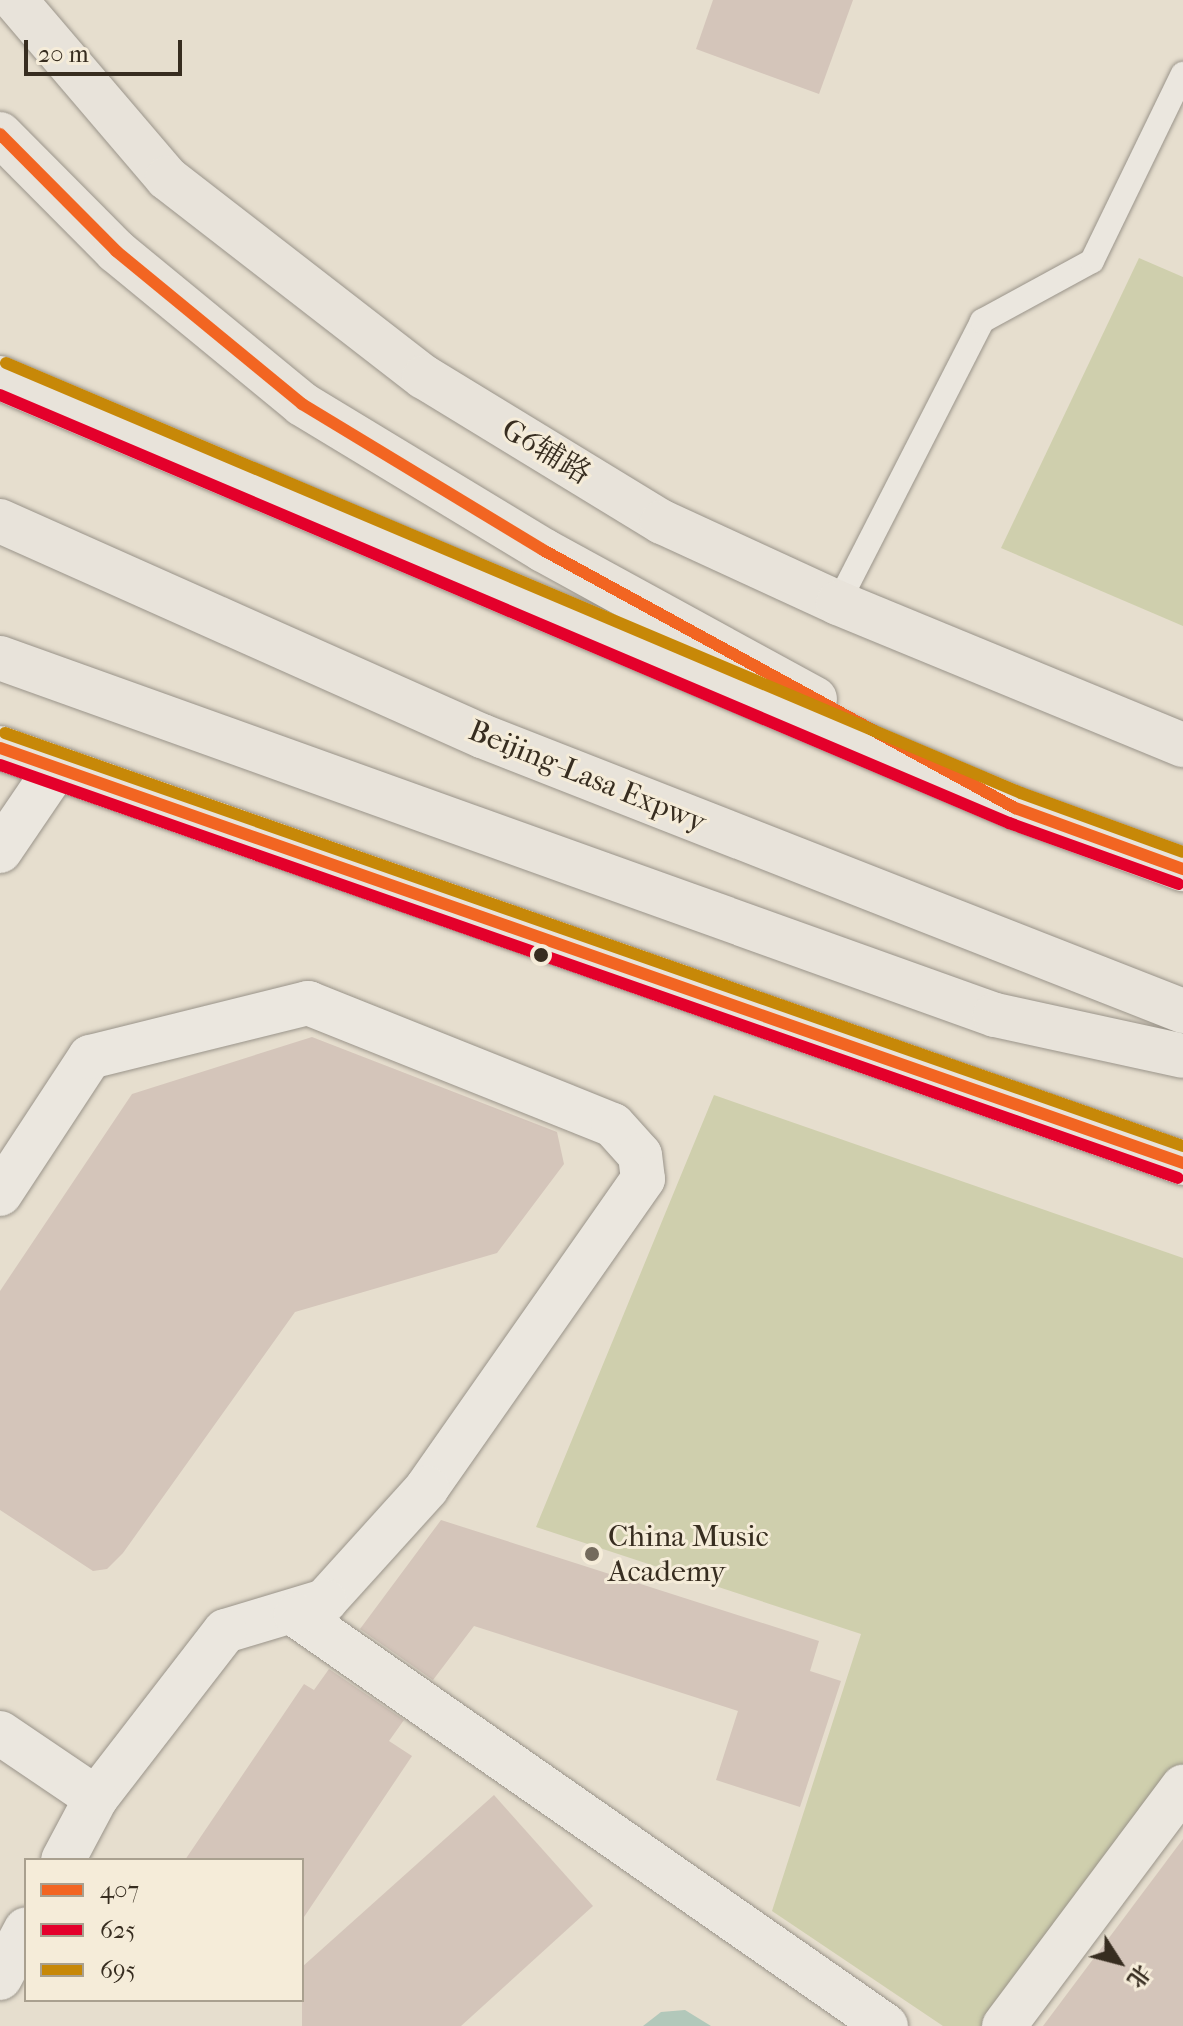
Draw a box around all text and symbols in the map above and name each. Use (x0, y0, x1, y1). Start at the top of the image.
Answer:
scale bar (28, 24, 186, 74)
text: 20 m (38, 40, 89, 68)
street label: G6辅路 (495, 411, 597, 493)
street label: Beijing-Lasa Expwy (463, 713, 711, 841)
unlabelled marker (533, 947, 549, 963)
place label: China Music Academy (608, 1519, 769, 1590)
marker: China Music Academy (583, 1545, 601, 1563)
legend (24, 1858, 304, 2002)
text: 407 (100, 1876, 139, 1904)
text: 625 (100, 1916, 136, 1944)
north arrow (1079, 1922, 1159, 2002)
text: 695 (100, 1956, 136, 1984)
text: 北 (1121, 1960, 1155, 1993)

